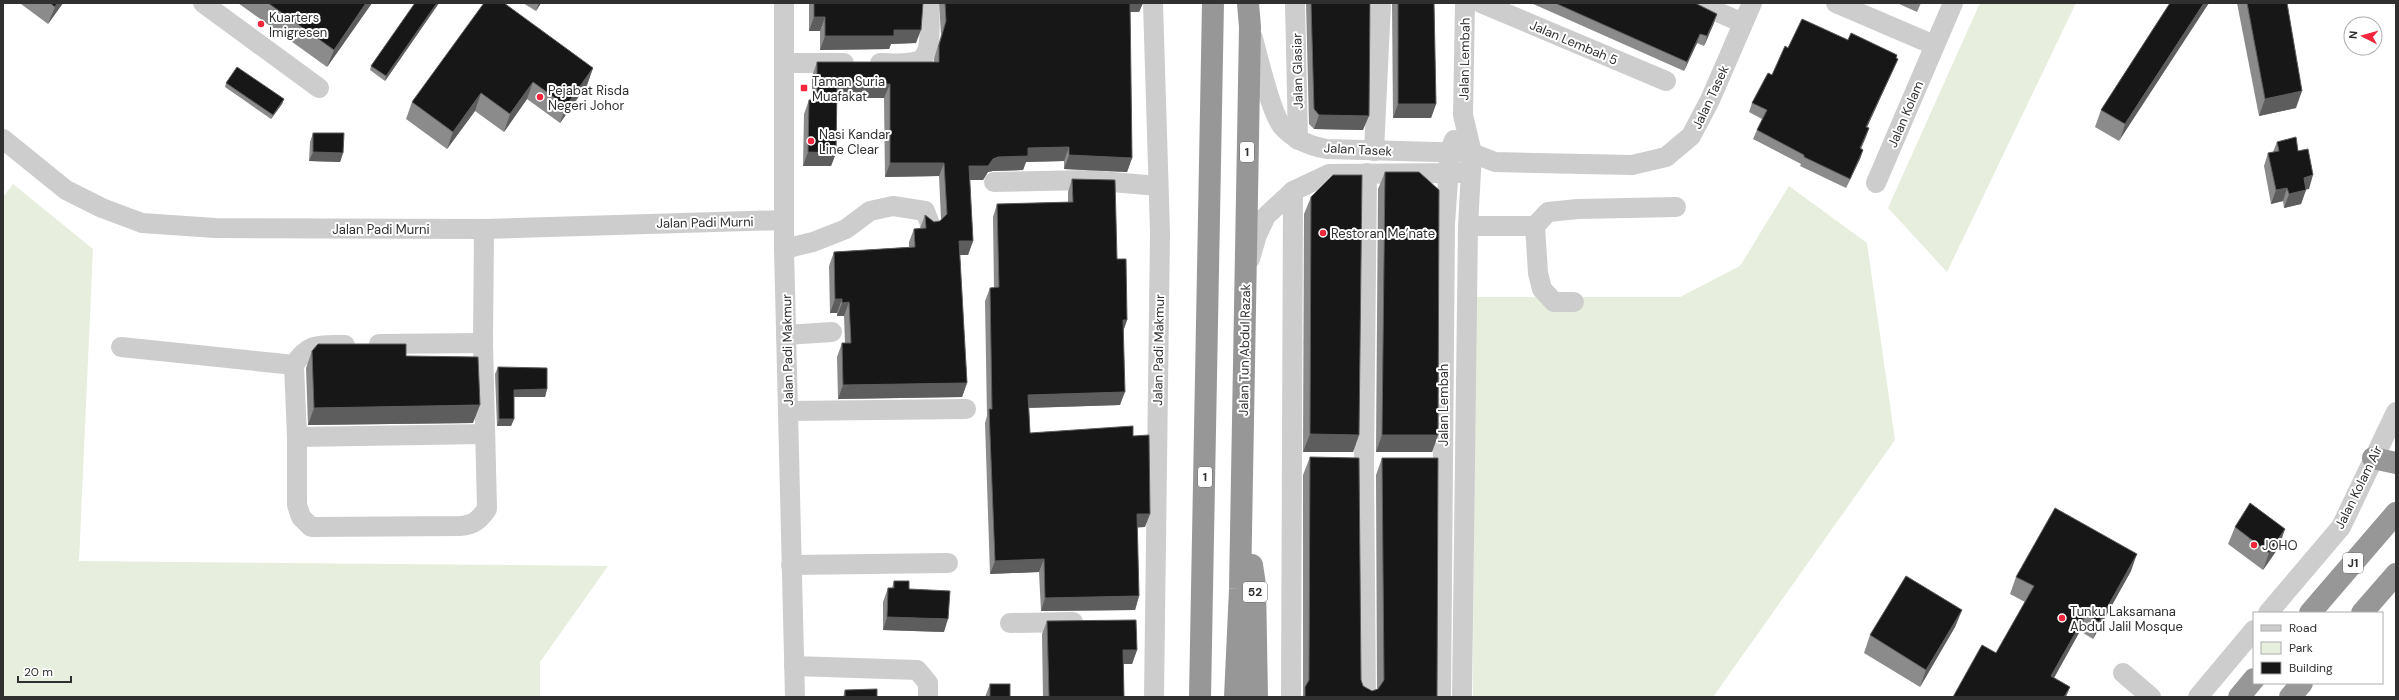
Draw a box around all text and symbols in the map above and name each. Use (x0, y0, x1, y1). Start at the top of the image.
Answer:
place label: Kuarters Imigresen (269, 9, 327, 41)
street label: Jalan Lembah 5 (1527, 16, 1620, 69)
north arrow (2343, 16, 2383, 56)
street label: Jalan Lembah (1455, 18, 1474, 101)
marker: Kuarters Imigresen (256, 19, 266, 29)
text: N (2346, 30, 2360, 40)
street label: Jalan Glasiar (1288, 33, 1307, 109)
street label: Jalan Tasek (1688, 62, 1733, 132)
place label: Taman Suria Muafakat (812, 73, 885, 105)
street label: Jalan Kolam (1884, 78, 1927, 150)
place label: Pejabat Risda Negeri Johor (548, 82, 629, 114)
marker: Taman Suria Muafakat (799, 83, 809, 93)
marker: Pejabat Risda Negeri Johor (535, 92, 545, 102)
place label: Nasi Kandar Line Clear (819, 126, 890, 158)
marker: Nasi Kandar Line Clear (806, 136, 816, 146)
street label: Jalan Tasek (1323, 139, 1393, 160)
road number: 1 (1240, 142, 1254, 162)
street label: Jalan Padi Murni (656, 213, 754, 232)
street label: Jalan Padi Murni (332, 221, 430, 238)
place label: Restoran Me’nate (1331, 225, 1435, 242)
marker: Restoran Me’nate (1318, 228, 1328, 238)
street label: Jalan Tun Abdul Razak (1235, 283, 1254, 416)
street label: Jalan Padi Makmur (778, 294, 797, 406)
street label: Jalan Padi Makmur (1149, 294, 1168, 406)
street label: Jalan Lembah (1435, 364, 1452, 446)
street label: Jalan Kolam Air (2331, 442, 2386, 532)
road number: 1 (1198, 467, 1212, 487)
place label: JOHO (2262, 537, 2298, 554)
marker: JOHO (2249, 540, 2259, 550)
road number: J1 (2343, 553, 2363, 573)
road number: 52 (1243, 582, 1267, 602)
place label: Tunku Laksamana Abdul Jalil Mosque (2070, 603, 2183, 635)
legend (2253, 612, 2383, 684)
marker: Tunku Laksamana Abdul Jalil Mosque (2057, 613, 2067, 623)
text: Road (2289, 620, 2317, 636)
text: Park (2289, 640, 2313, 656)
scale bar (18, 658, 71, 684)
text: Building (2289, 660, 2333, 676)
text: 20 m (24, 664, 53, 680)

